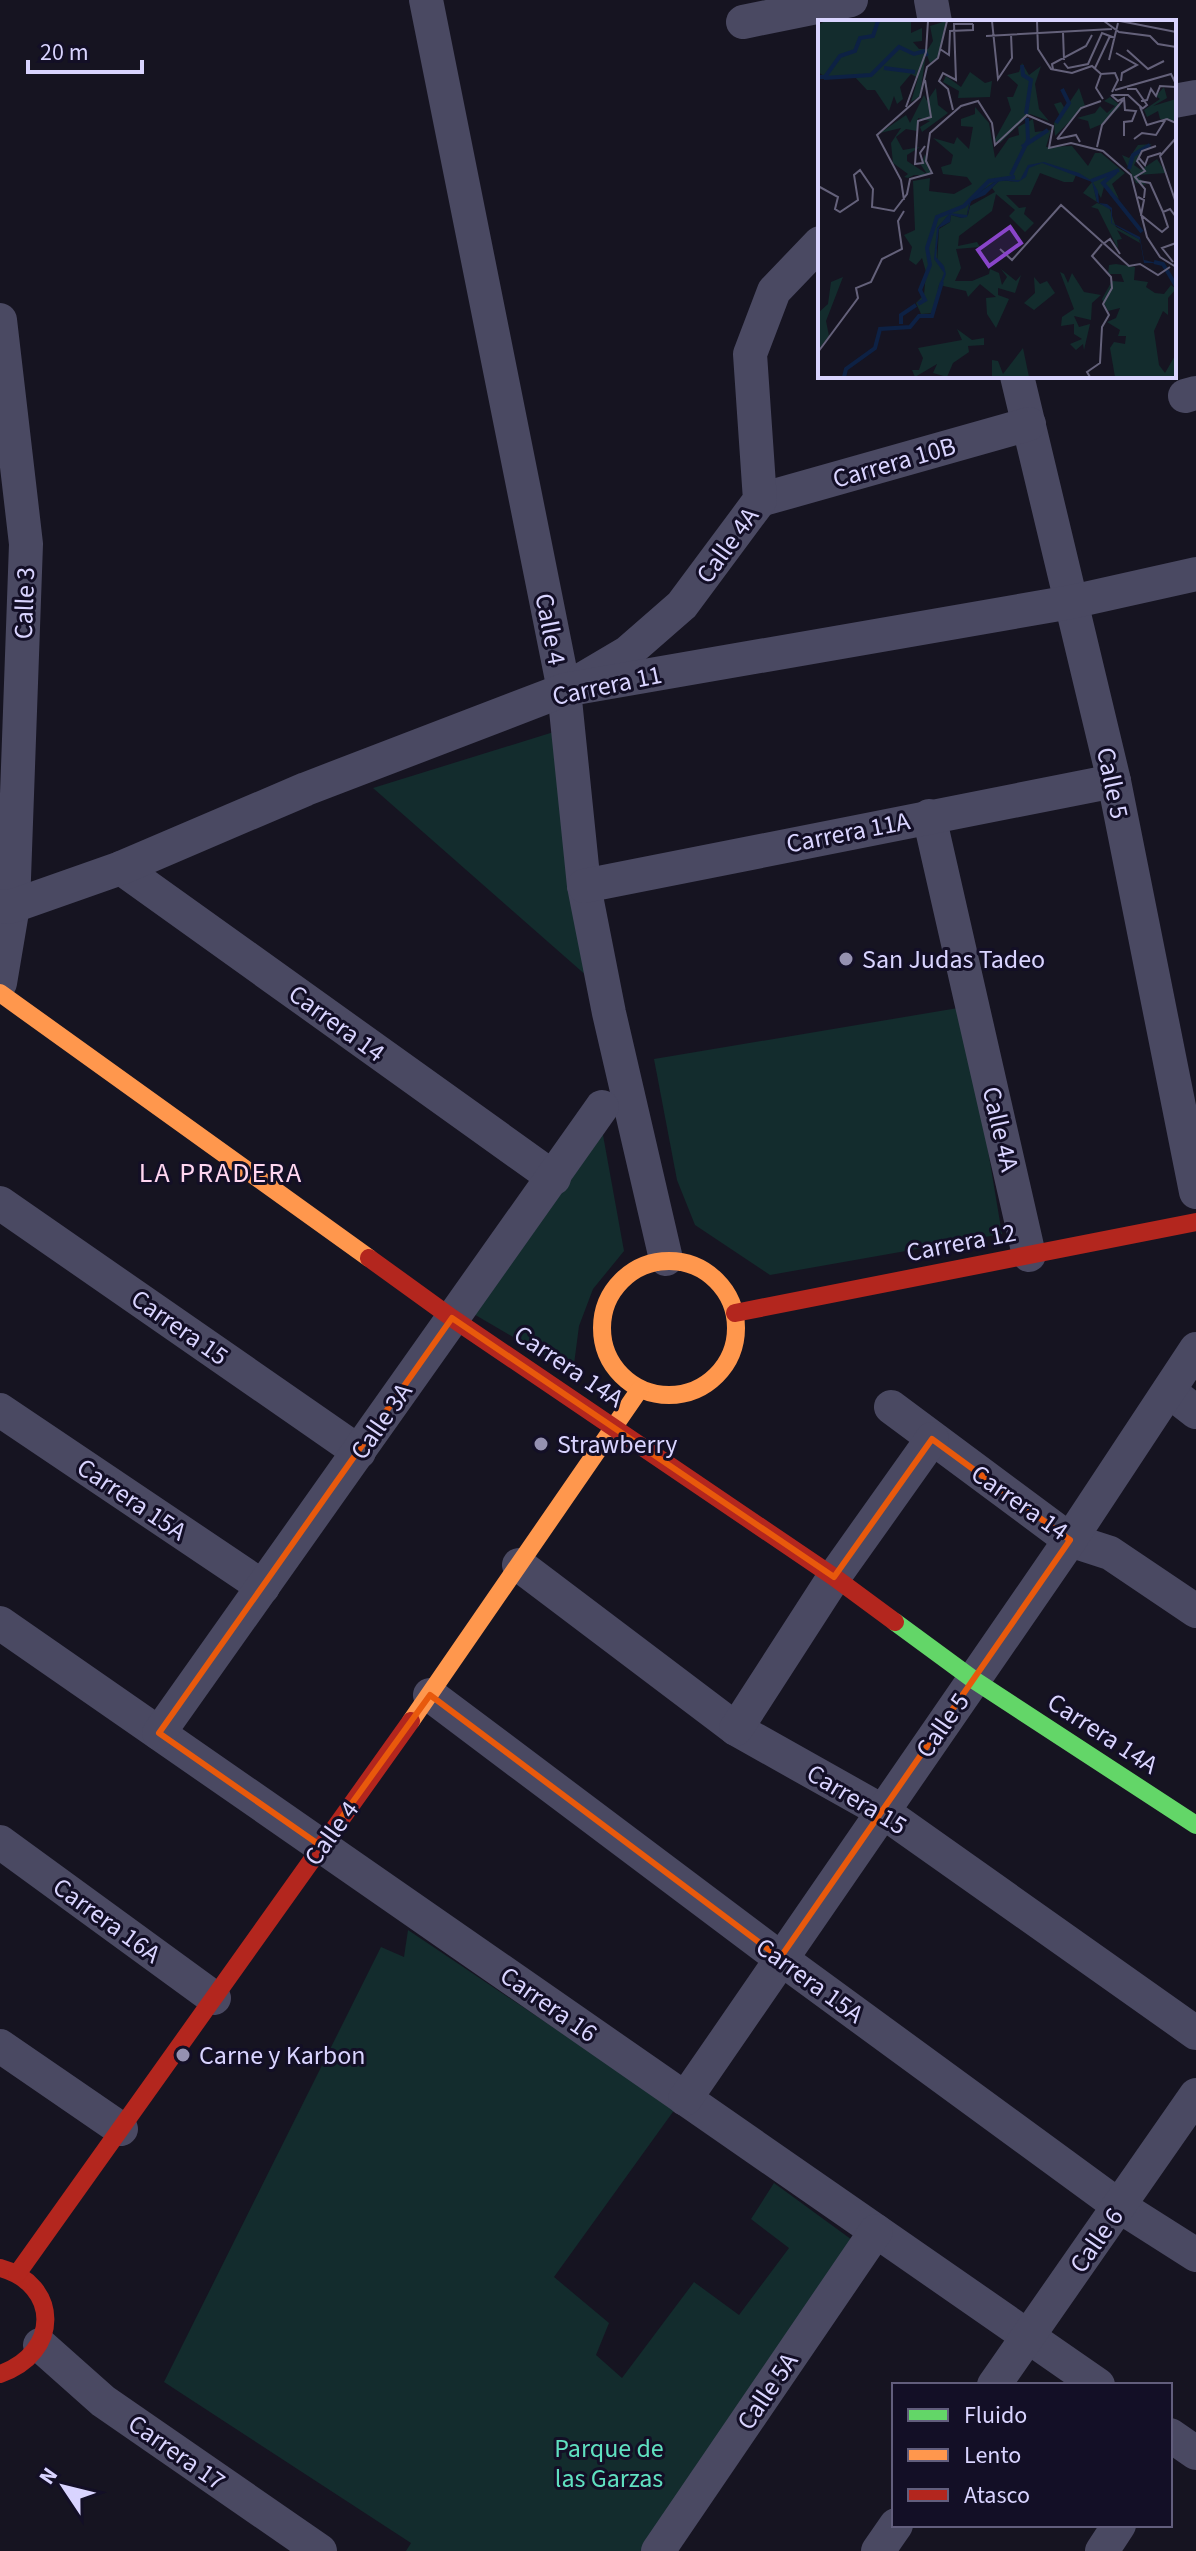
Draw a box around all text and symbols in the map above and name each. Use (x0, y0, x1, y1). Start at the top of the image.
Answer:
inset map (818, 20, 1176, 378)
scale bar (28, 24, 142, 74)
text: 20 m (40, 35, 89, 70)
street label: Carrera 10B (828, 427, 960, 498)
street label: Calle 4A (687, 499, 768, 591)
street label: Calle 3 (5, 566, 44, 640)
street label: Calle 4 (525, 590, 576, 668)
street label: Carrera 11 (549, 656, 665, 715)
street label: Calle 5 (1087, 744, 1138, 822)
street label: Carrera 11A (783, 802, 914, 863)
place label: San Judas Tadeo (862, 941, 1045, 978)
marker: San Judas Tadeo (837, 950, 855, 968)
street label: Carrera 14 (281, 976, 393, 1071)
street label: Calle 4A (973, 1083, 1028, 1176)
district label: LA PRADERA (139, 1153, 303, 1193)
street label: Carrera 12 (903, 1214, 1019, 1271)
street label: Carrera 15 (124, 1280, 236, 1374)
street label: Carrera 14A (506, 1316, 632, 1417)
street label: Calle 3A (341, 1375, 422, 1467)
place label: Strawberry (557, 1426, 677, 1463)
marker: Strawberry (532, 1435, 550, 1453)
street label: Carrera 15A (69, 1449, 195, 1550)
street label: Carrera 14 (964, 1455, 1076, 1549)
street label: Carrera 14A (1040, 1684, 1166, 1784)
street label: Calle 5 (907, 1685, 978, 1765)
street label: Carrera 15 (800, 1755, 914, 1844)
street label: Calle 4 (295, 1793, 368, 1873)
street label: Carrera 16A (45, 1869, 169, 1973)
street label: Carrera 15A (748, 1929, 872, 2033)
street label: Carrera 16 (493, 1957, 605, 2051)
place label: Carne y Karbon (199, 2037, 366, 2074)
marker: Carne y Karbon (174, 2046, 192, 2064)
street label: Calle 6 (1061, 2200, 1132, 2280)
street label: Calle 5A (728, 2344, 807, 2437)
legend (892, 2383, 1172, 2527)
text: Fluido (964, 2398, 1027, 2433)
street label: Carrera 17 (121, 2405, 233, 2499)
park label: Parque de las Garzas (554, 2430, 664, 2497)
text: Lento (964, 2438, 1021, 2473)
north arrow (24, 2447, 104, 2527)
text: N (31, 2461, 66, 2491)
text: Atasco (964, 2478, 1030, 2513)

